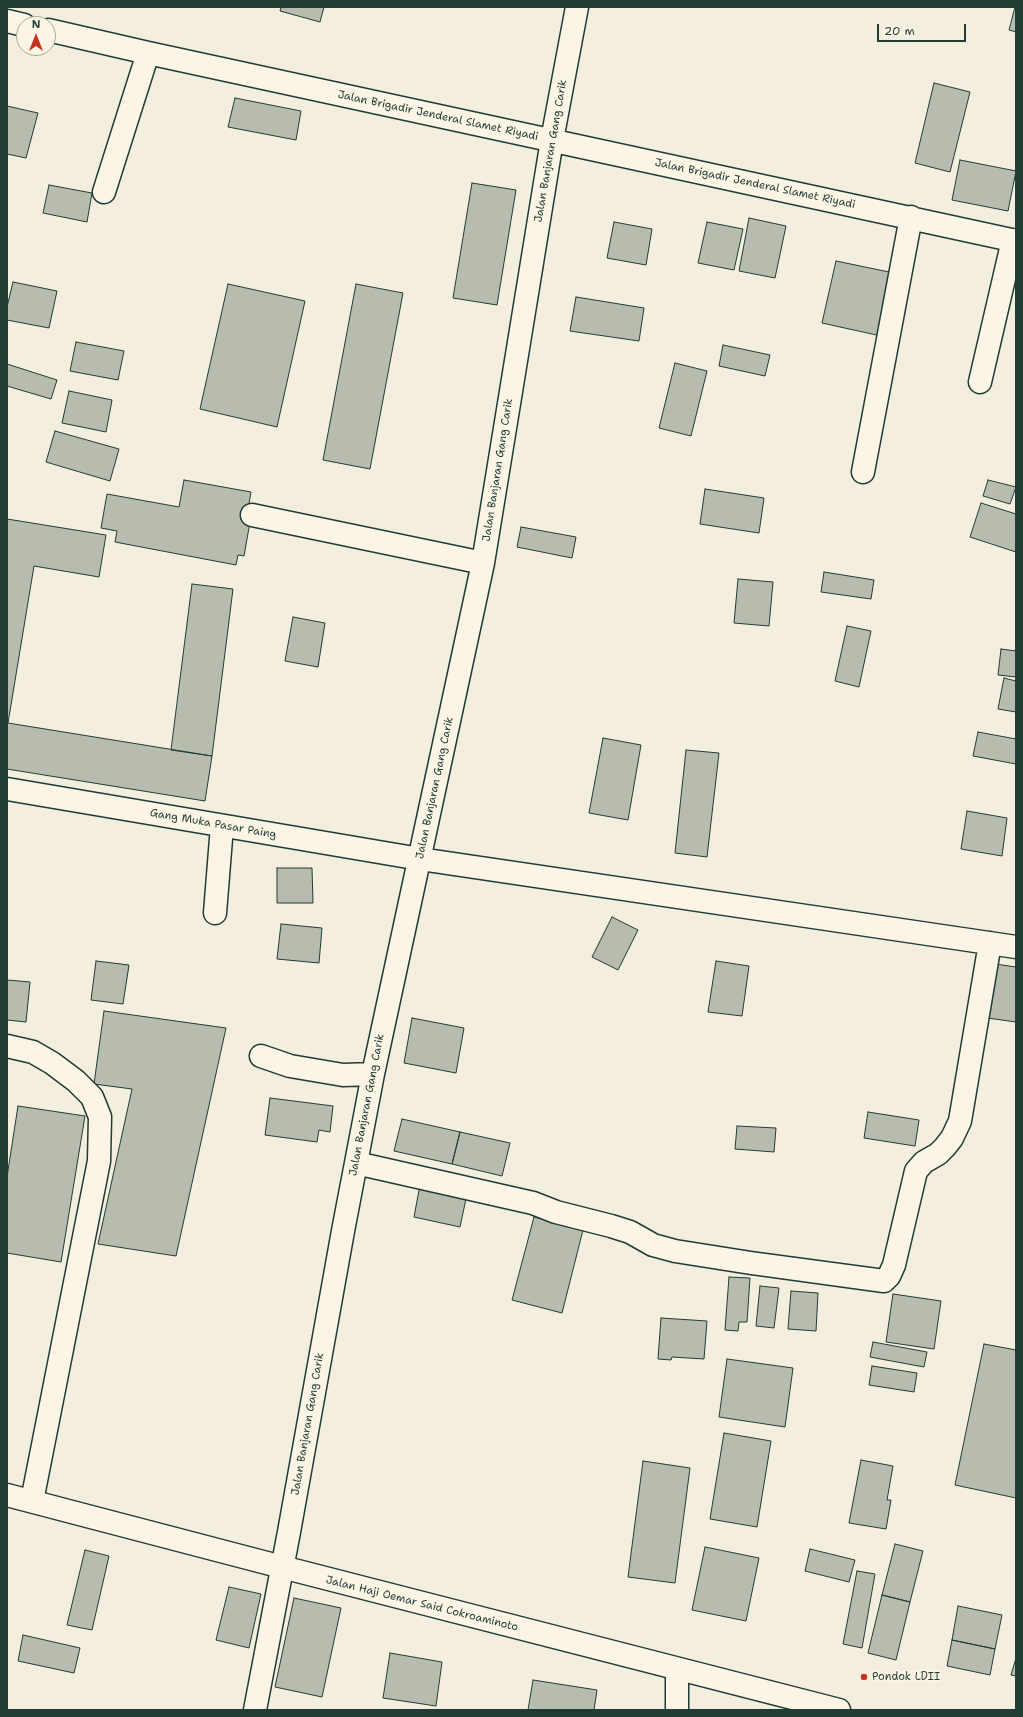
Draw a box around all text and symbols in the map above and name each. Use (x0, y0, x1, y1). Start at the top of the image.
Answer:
north arrow (16, 16, 56, 56)
scale bar (879, 16, 968, 42)
text: N (32, 17, 40, 32)
text: 20 m (884, 23, 915, 39)
street label: Jalan Banjaran Gang Carik (532, 79, 570, 223)
street label: Jalan Brigadir Jenderal Slamet Riyadi (336, 88, 540, 144)
street label: Jalan Brigadir Jenderal Slamet Riyadi (653, 156, 857, 212)
street label: Jalan Banjaran Gang Carik (480, 397, 516, 543)
street label: Jalan Banjaran Gang Carik (413, 716, 457, 860)
street label: Gang Muka Pasar Paing (149, 806, 277, 842)
street label: Jalan Banjaran Gang Carik (347, 1033, 387, 1177)
street label: Jalan Banjaran Gang Carik (289, 1352, 327, 1496)
street label: Jalan Haji Oemar Said Cokroaminoto (324, 1574, 520, 1634)
place label: Pondok LDII (872, 1670, 940, 1684)
marker: Pondok LDII (859, 1672, 869, 1682)

